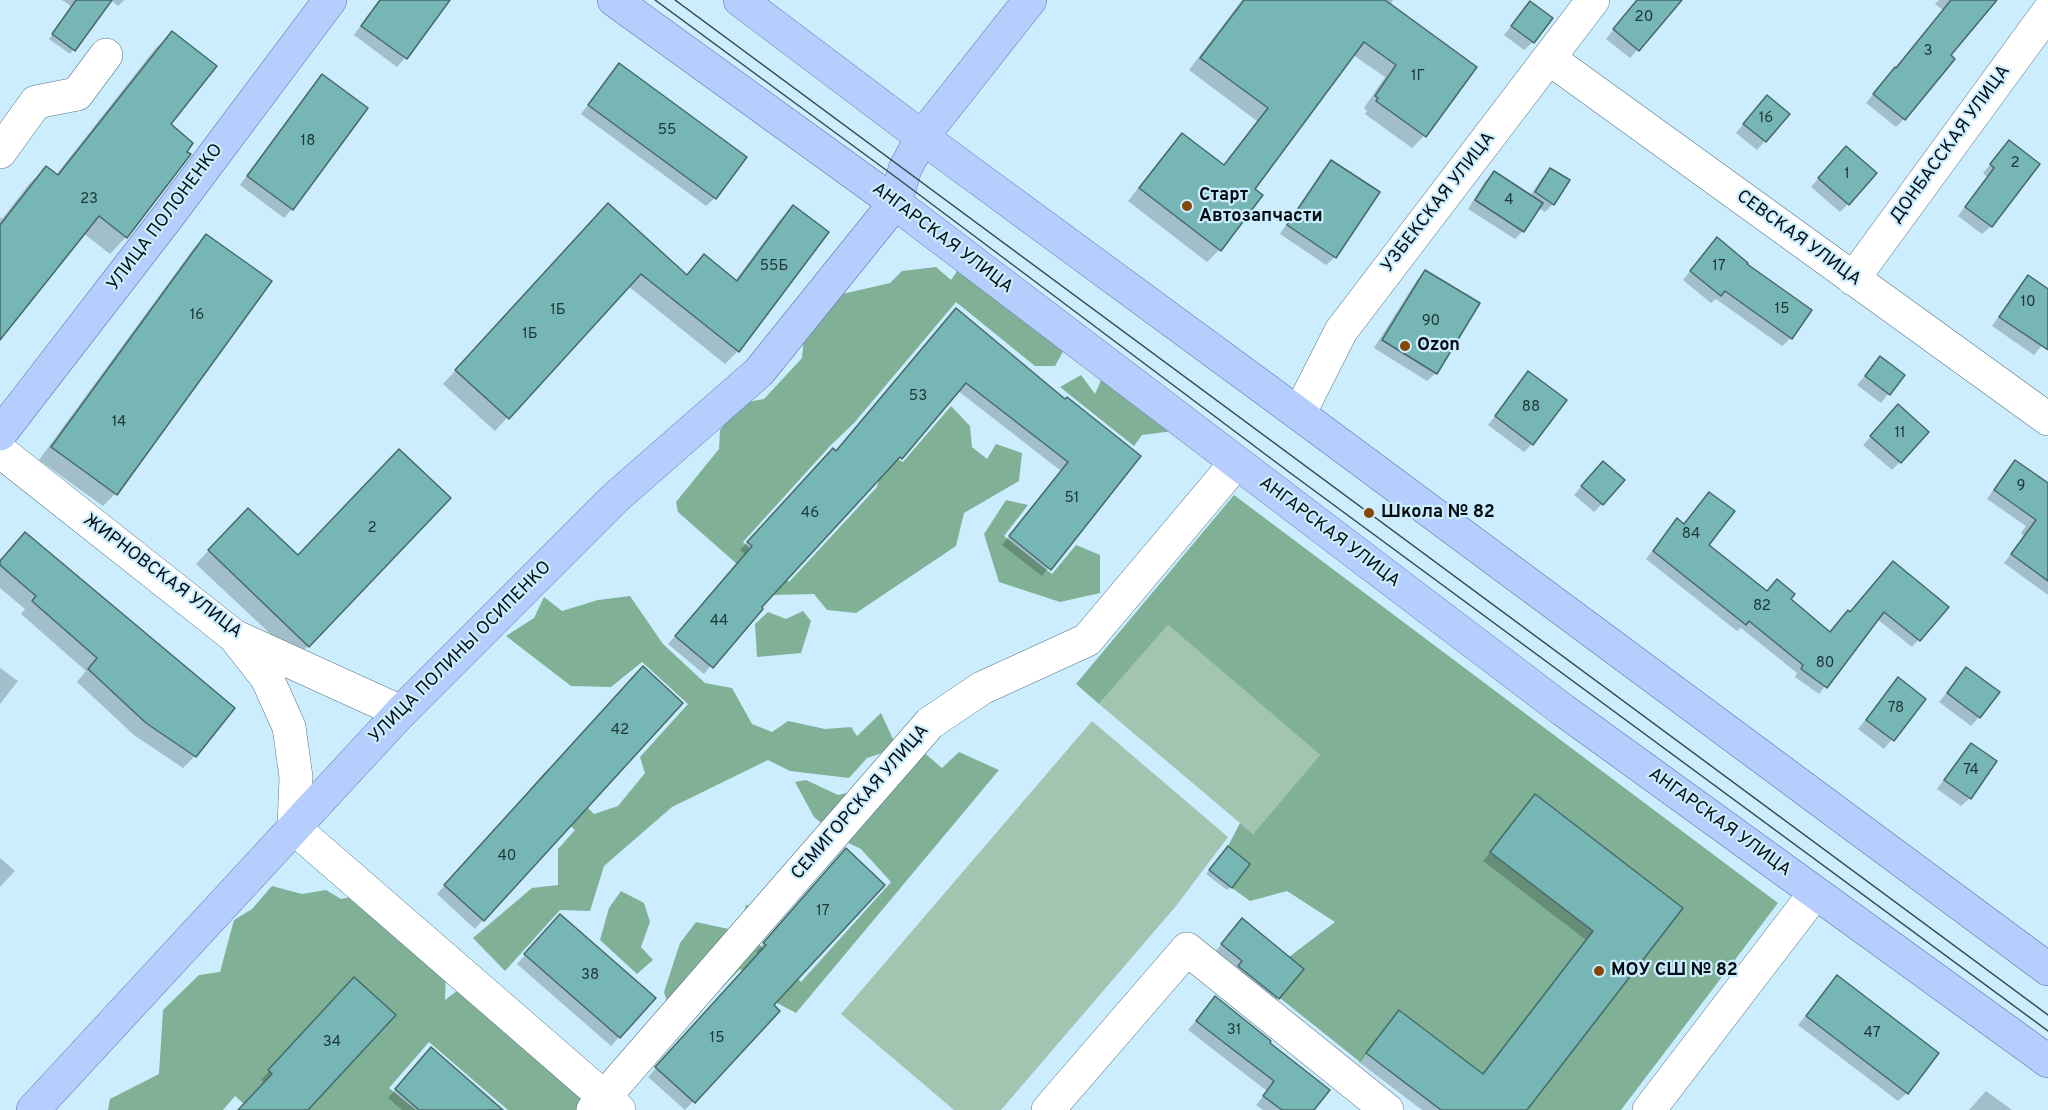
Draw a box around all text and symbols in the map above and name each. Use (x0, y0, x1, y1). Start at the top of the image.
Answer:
house number: 20 (1635, 9, 1653, 27)
house number: 3 (1923, 43, 1933, 61)
street label: ДОНБАССКАЯ УЛИЦА (1886, 62, 2016, 228)
house number: 1Г (1411, 68, 1425, 86)
house number: 16 (1759, 110, 1773, 128)
house number: 55 (658, 122, 676, 140)
street label: УЗБЕКСКАЯ УЛИЦА (1378, 129, 1500, 277)
house number: 18 (301, 133, 315, 151)
street label: УЛИЦА ПОЛОНЕНКО (104, 140, 228, 296)
house number: 2 (2010, 155, 2020, 173)
house number: 1 (1844, 166, 1850, 184)
street label: АНГАРСКАЯ УЛИЦА (867, 179, 1017, 299)
place label: Старт Автозапчасти (1199, 185, 1323, 228)
street label: СЕВСКАЯ УЛИЦА (1731, 186, 1865, 292)
house number: 23 (80, 191, 98, 209)
house number: 4 (1504, 192, 1514, 210)
marker: Старт Автозапчасти (1180, 199, 1194, 213)
house number: 55Б (760, 258, 788, 276)
house number: 17 (1712, 258, 1726, 276)
house number: 10 (2020, 294, 2036, 312)
house number: 15 (1775, 301, 1789, 319)
house number: 1Б (550, 302, 566, 320)
house number: 16 (190, 307, 204, 325)
house number: 90 (1422, 313, 1440, 331)
house number: 1Б (522, 326, 538, 344)
place label: Ozon (1417, 335, 1460, 357)
marker: Ozon (1398, 339, 1412, 353)
house number: 53 (909, 388, 927, 406)
house number: 88 (1522, 399, 1540, 417)
house number: 14 (112, 414, 126, 432)
house number: 11 (1894, 425, 1906, 443)
street label: АНГАРСКАЯ УЛИЦА (1254, 473, 1404, 593)
house number: 9 (2017, 478, 2025, 496)
house number: 51 (1065, 490, 1079, 508)
place label: Школа № 82 (1381, 502, 1495, 524)
house number: 46 (801, 505, 819, 523)
marker: Школа № 82 (1362, 506, 1376, 520)
street label: ЖИРНОВСКАЯ УЛИЦА (78, 510, 246, 644)
house number: 2 (367, 520, 377, 538)
house number: 84 (1682, 526, 1700, 544)
street label: УЛИЦА ПОЛИНЫ ОСИПЕНКО (365, 557, 557, 749)
house number: 82 (1753, 598, 1771, 616)
house number: 44 (710, 613, 728, 631)
house number: 80 (1816, 655, 1834, 673)
house number: 78 (1888, 700, 1904, 718)
street label: СЕМИГОРСКАЯ УЛИЦА (788, 721, 934, 885)
house number: 42 (611, 722, 629, 740)
house number: 74 (1963, 762, 1979, 780)
street label: АНГАРСКАЯ УЛИЦА (1643, 764, 1795, 882)
house number: 40 (498, 848, 516, 866)
house number: 17 (816, 903, 830, 921)
place label: МОУ СШ № 82 (1611, 960, 1738, 982)
marker: МОУ СШ № 82 (1592, 964, 1606, 978)
house number: 38 (581, 967, 599, 985)
house number: 31 (1227, 1022, 1241, 1040)
house number: 47 (1864, 1025, 1880, 1043)
house number: 15 (710, 1030, 724, 1048)
house number: 34 (323, 1034, 341, 1052)

